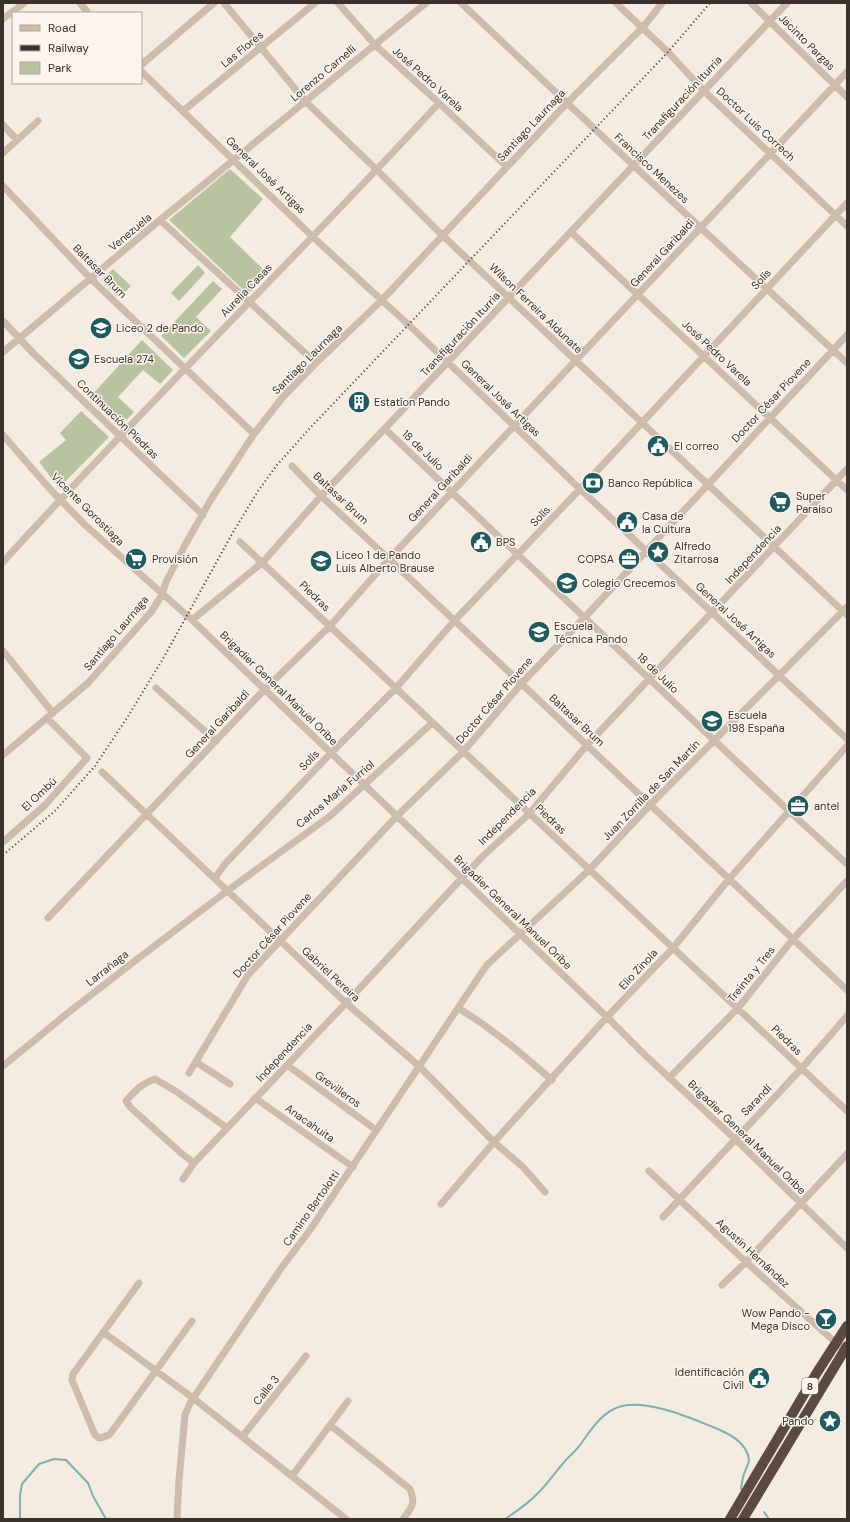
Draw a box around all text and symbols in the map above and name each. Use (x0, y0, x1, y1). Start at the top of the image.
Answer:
street label: Jacinto Pargas (776, 11, 838, 73)
legend (12, 12, 142, 84)
text: Road (48, 20, 76, 36)
street label: Las Flores (218, 28, 266, 70)
text: Railway (48, 40, 89, 56)
street label: Lorenzo Carnelli (287, 42, 359, 104)
street label: José Pedro Varela (390, 44, 466, 114)
street label: Transfiguración Iturria (639, 53, 725, 143)
text: Park (48, 60, 72, 76)
street label: Doctor Luis Correch (714, 84, 798, 164)
street label: Santiago Laurnaga (494, 86, 568, 164)
street label: Francisco Menezes (612, 130, 692, 206)
street label: General José Artigas (223, 133, 309, 217)
street label: Venezuela (106, 210, 154, 254)
street label: General Garibaldi (627, 216, 697, 290)
street label: Baltasar Brum (70, 241, 130, 301)
street label: Wilson Ferreira Aldunate (486, 260, 586, 356)
street label: Aurelia Casas (217, 261, 275, 319)
street label: Solís (748, 266, 774, 292)
street label: Transfiguración Iturria (417, 289, 503, 379)
school or university icon: Liceo 2 de Pando (88, 315, 114, 341)
street label: José Pedro Varela (679, 317, 755, 389)
place label: Liceo 2 de Pando (116, 321, 204, 335)
street label: Santiago Laurnaga (269, 321, 345, 397)
school or university icon: Escuela 274 (66, 346, 92, 372)
place label: Escuela 274 (94, 352, 154, 366)
street label: Doctor César Piovene (728, 355, 814, 445)
street label: General José Artigas (458, 356, 544, 440)
street label: Continuación Piedras (74, 376, 162, 462)
building icon: Estatíon Pando (346, 389, 372, 415)
place label: Estatíon Pando (374, 395, 450, 409)
street label: 18 de Julio (399, 427, 447, 473)
public building icon: El correo (645, 433, 671, 459)
place label: El correo (674, 439, 719, 453)
street label: General Garibaldi (405, 451, 475, 525)
street label: Vicente Gorostiaga (48, 469, 128, 549)
street label: Baltasar Brum (310, 469, 372, 527)
bank icon: Banco República (580, 470, 606, 496)
place label: Banco República (608, 476, 693, 490)
supermarket icon: Super Paraiso (767, 489, 793, 515)
place label: Super Paraiso (796, 489, 833, 516)
street label: Solís (527, 503, 553, 529)
public building icon: Casa de la Cultura (614, 509, 640, 535)
place label: Casa de la Cultura (642, 509, 691, 536)
street label: Independencia (722, 521, 784, 587)
public building icon: BPS (468, 529, 494, 555)
place label: BPS (496, 535, 515, 549)
place icon: Alfredo Zitarrosa (645, 539, 671, 565)
place label: Alfredo Zitarrosa (674, 539, 719, 566)
supermarket icon: Provisión (123, 546, 149, 572)
office icon: COPSA (616, 546, 642, 572)
school or university icon: Liceo 1 de Pando Luis Alberto Brause (308, 548, 334, 574)
place label: Liceo 1 de Pando Luis Alberto Brause (336, 548, 435, 575)
place label: Provisión (152, 552, 198, 566)
place label: COPSA (578, 552, 614, 566)
school or university icon: Colegio Crecemos (554, 570, 580, 596)
place label: Colegio Crecemos (582, 576, 676, 590)
street label: Piedras (297, 578, 333, 614)
street label: General José Artigas (693, 579, 779, 661)
street label: Santiago Laurnaga (81, 593, 151, 673)
school or university icon: Escuela Técnica Pando (526, 619, 552, 645)
place label: Escuela Técnica Pando (554, 619, 628, 646)
street label: Brigadier General Manuel Oribe (217, 628, 341, 748)
street label: 18 de Julio (634, 650, 682, 696)
street label: Doctor César Piovene (453, 654, 535, 746)
street label: General Garibaldi (182, 687, 252, 761)
street label: Baltasar Brum (546, 691, 608, 749)
school or university icon: Escuela 198 España (699, 708, 725, 734)
place label: Escuela 198 España (728, 708, 785, 735)
street label: Juan Zorrilla de San Martín (599, 737, 703, 843)
street label: Solís (296, 747, 322, 773)
street label: Carlos María Furriol (293, 757, 377, 831)
street label: El Ombú (19, 774, 59, 814)
street label: Independencia (475, 784, 539, 848)
office icon: antel (785, 793, 811, 819)
place label: antel (814, 799, 839, 813)
street label: Piedras (532, 801, 570, 837)
street label: Brigadier General Manuel Oribe (451, 852, 575, 972)
street label: Doctor César Piovene (230, 889, 314, 981)
street label: Gabriel Pereira (299, 943, 363, 1005)
street label: Treinta y Tres (724, 943, 778, 1005)
street label: Elio Zinola (616, 946, 660, 992)
street label: Larrañaga (83, 947, 131, 989)
street label: Independencia (253, 1019, 315, 1085)
street label: Piedras (769, 1022, 805, 1058)
street label: Grevilleros (312, 1068, 364, 1110)
street label: Brigadier General Manuel Oribe (685, 1077, 809, 1197)
street label: Sarandí (738, 1081, 775, 1119)
street label: Anacahuita (282, 1101, 338, 1145)
street label: Camino Bertolotti (280, 1167, 342, 1249)
street label: Agustín Hernández (713, 1215, 793, 1291)
place label: Wow Pando - Mega Disco (742, 1306, 810, 1333)
bar icon: Wow Pando - Mega Disco (813, 1306, 839, 1332)
place label: Identificación Civíl (675, 1365, 744, 1392)
public building icon: Identificación Civíl (746, 1365, 772, 1391)
street label: Calle 3 (250, 1372, 282, 1408)
road number: 8 (802, 1378, 818, 1394)
place icon: Pando (817, 1408, 843, 1434)
place label: Pando (782, 1414, 814, 1428)

